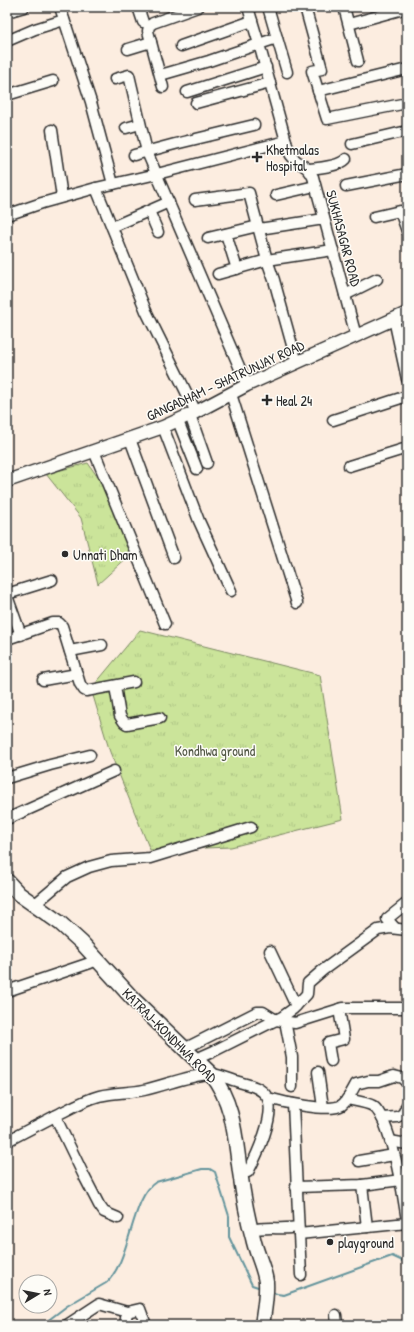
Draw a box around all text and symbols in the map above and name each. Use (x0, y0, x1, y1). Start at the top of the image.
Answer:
place label: Khetmalas Hospital (266, 140, 319, 176)
marker: Khetmalas Hospital (251, 151, 263, 163)
street label: SUKHASAGAR ROAD (322, 188, 366, 289)
street label: GANGADHAM - SHATRUNJAY ROAD (143, 335, 307, 425)
place label: Heal 24 (276, 391, 312, 410)
marker: Heal 24 (261, 394, 273, 406)
place label: Unnati Dham (73, 545, 138, 564)
marker: Unnati Dham (60, 549, 70, 559)
park label: Kondhwa ground (175, 741, 256, 761)
street label: KATRAJ-KONDHWA ROAD (118, 983, 222, 1087)
place label: playground (338, 1233, 394, 1253)
marker: playground (325, 1237, 335, 1247)
north arrow (18, 1274, 58, 1314)
text: N (40, 1288, 55, 1297)

